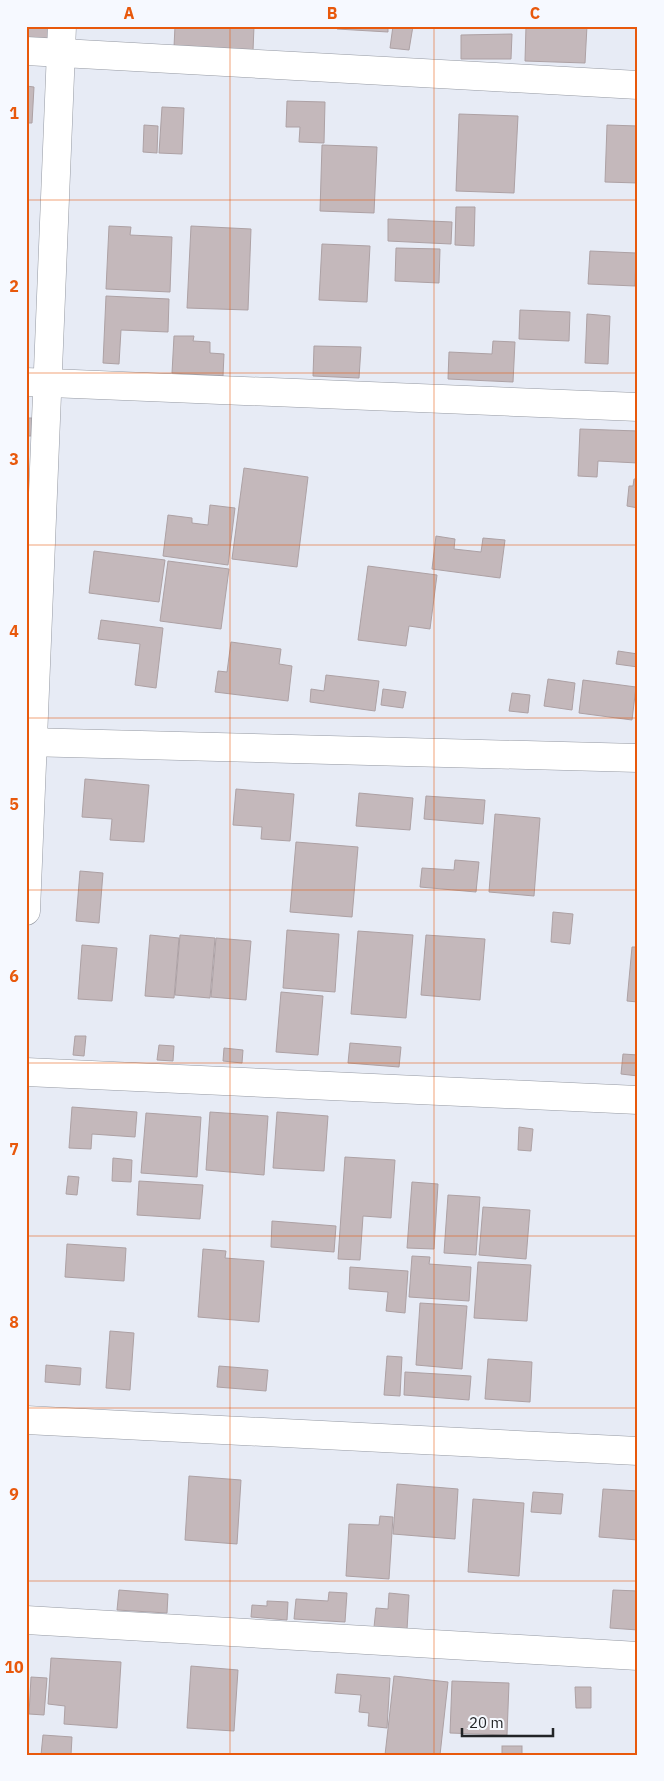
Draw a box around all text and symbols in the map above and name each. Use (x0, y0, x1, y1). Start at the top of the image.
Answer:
text: A (124, 3, 135, 23)
text: B (327, 3, 338, 23)
text: C (530, 3, 540, 23)
text: 1 (9, 103, 19, 123)
text: 2 (9, 276, 19, 296)
text: 3 (9, 449, 19, 469)
text: 4 (9, 621, 19, 641)
text: 5 (9, 794, 19, 814)
text: 6 (9, 966, 19, 986)
text: 7 (9, 1139, 19, 1159)
text: 8 (9, 1312, 19, 1332)
text: 9 (9, 1484, 19, 1504)
text: 10 (4, 1657, 24, 1677)
scale bar (462, 1706, 553, 1738)
text: 20 m (469, 1713, 504, 1732)

